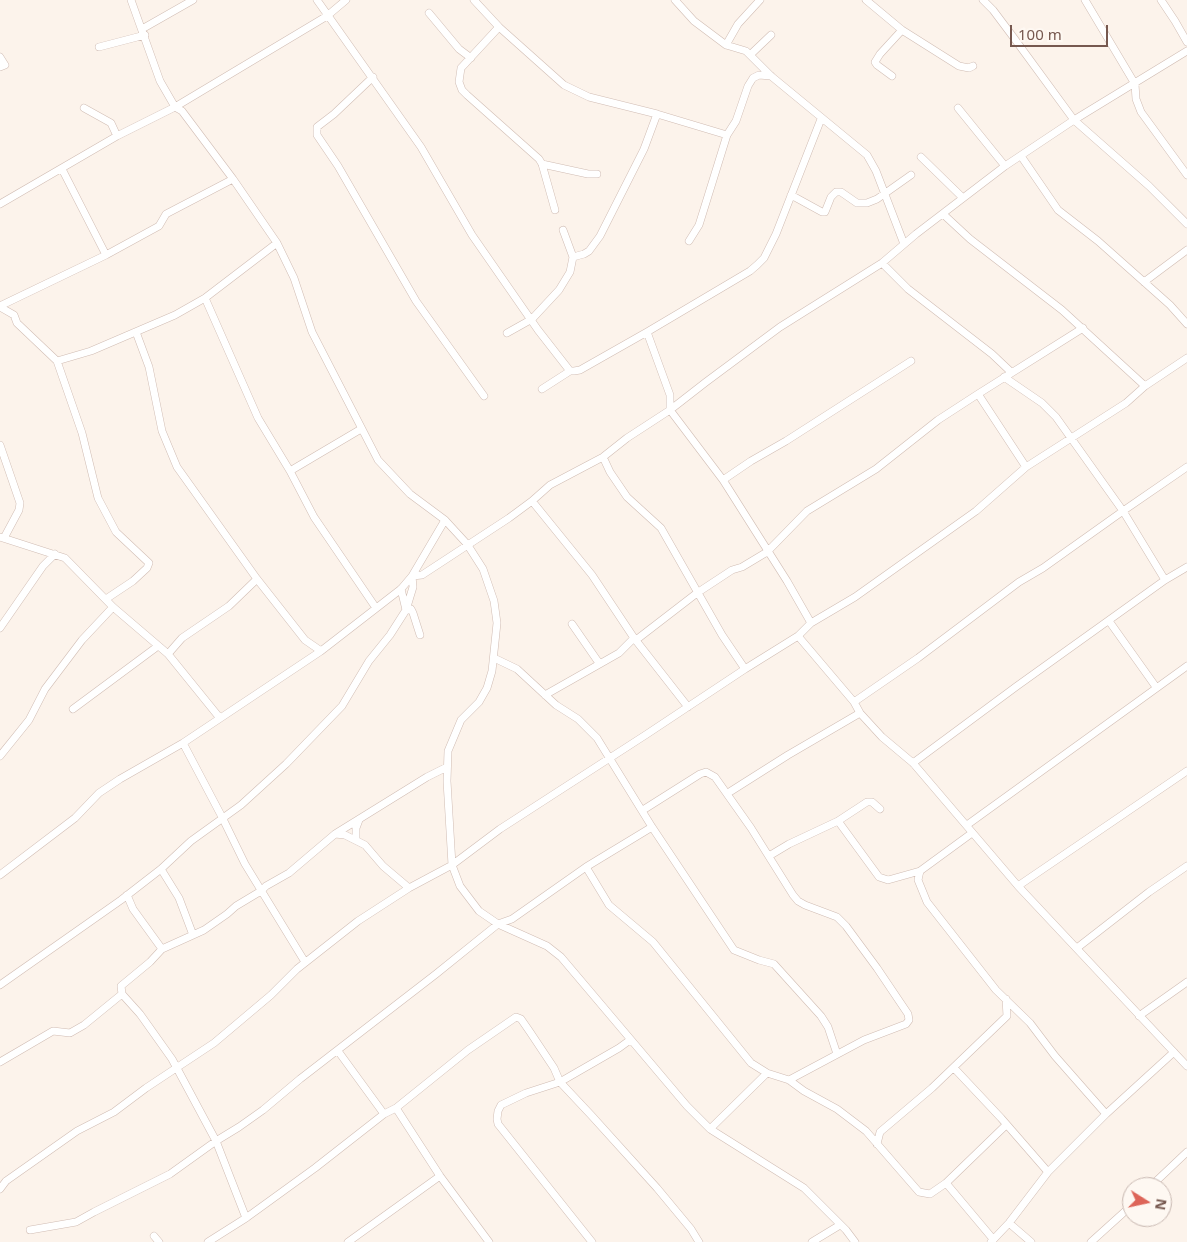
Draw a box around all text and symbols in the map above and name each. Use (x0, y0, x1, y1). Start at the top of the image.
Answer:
scale bar (1012, 15, 1110, 47)
text: 100 m (1018, 24, 1062, 44)
north arrow (1122, 1177, 1172, 1227)
text: N (1151, 1197, 1172, 1212)

